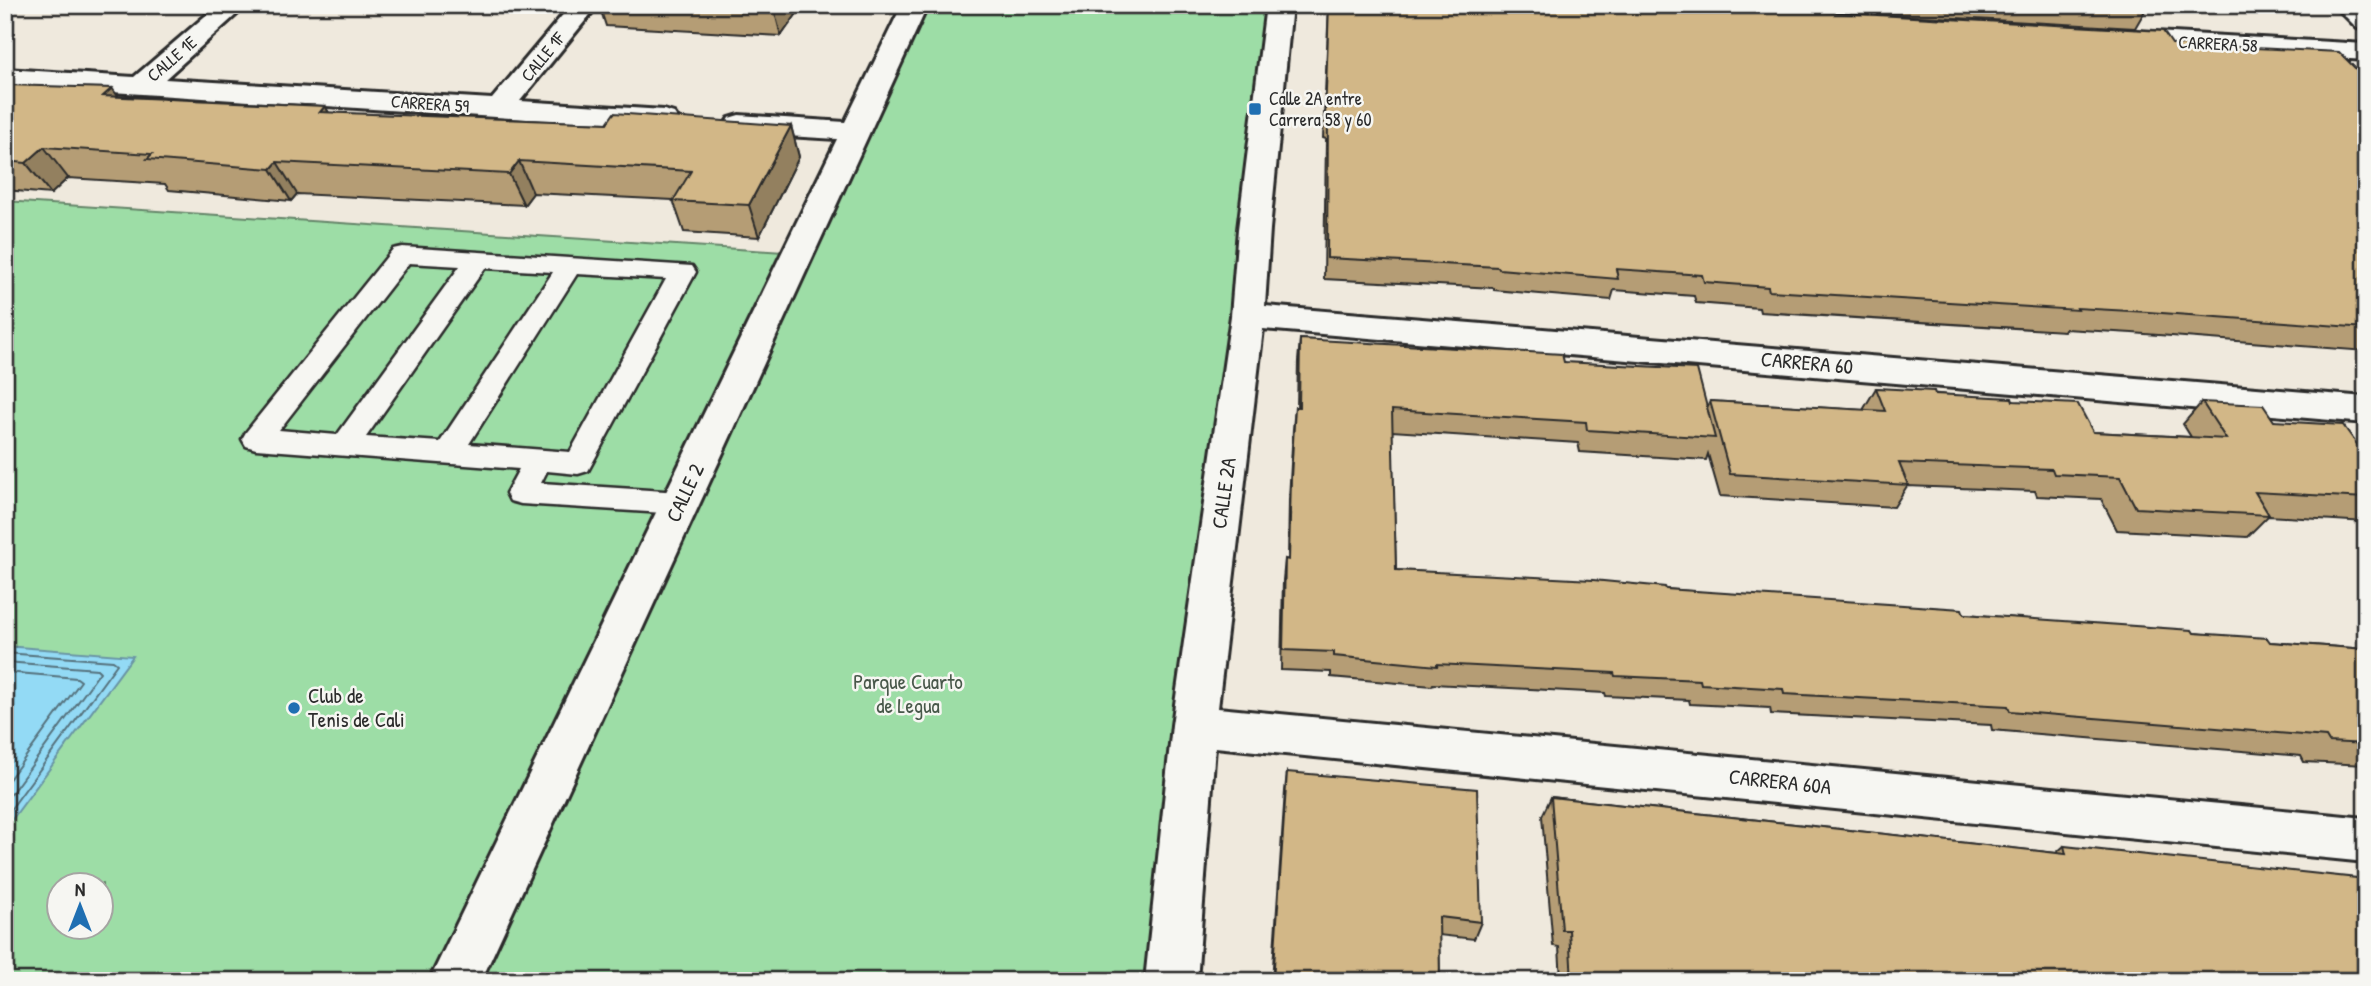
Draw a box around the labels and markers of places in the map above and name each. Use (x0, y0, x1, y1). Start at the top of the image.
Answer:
place label: Calle 2A entre Carrera 58 y 60 (1269, 86, 1372, 132)
marker: Calle 2A entre Carrera 58 y 60 (1247, 101, 1263, 117)
place label: Club de Tenis de Cali (308, 681, 405, 734)
marker: Club de Tenis de Cali (286, 700, 302, 716)

